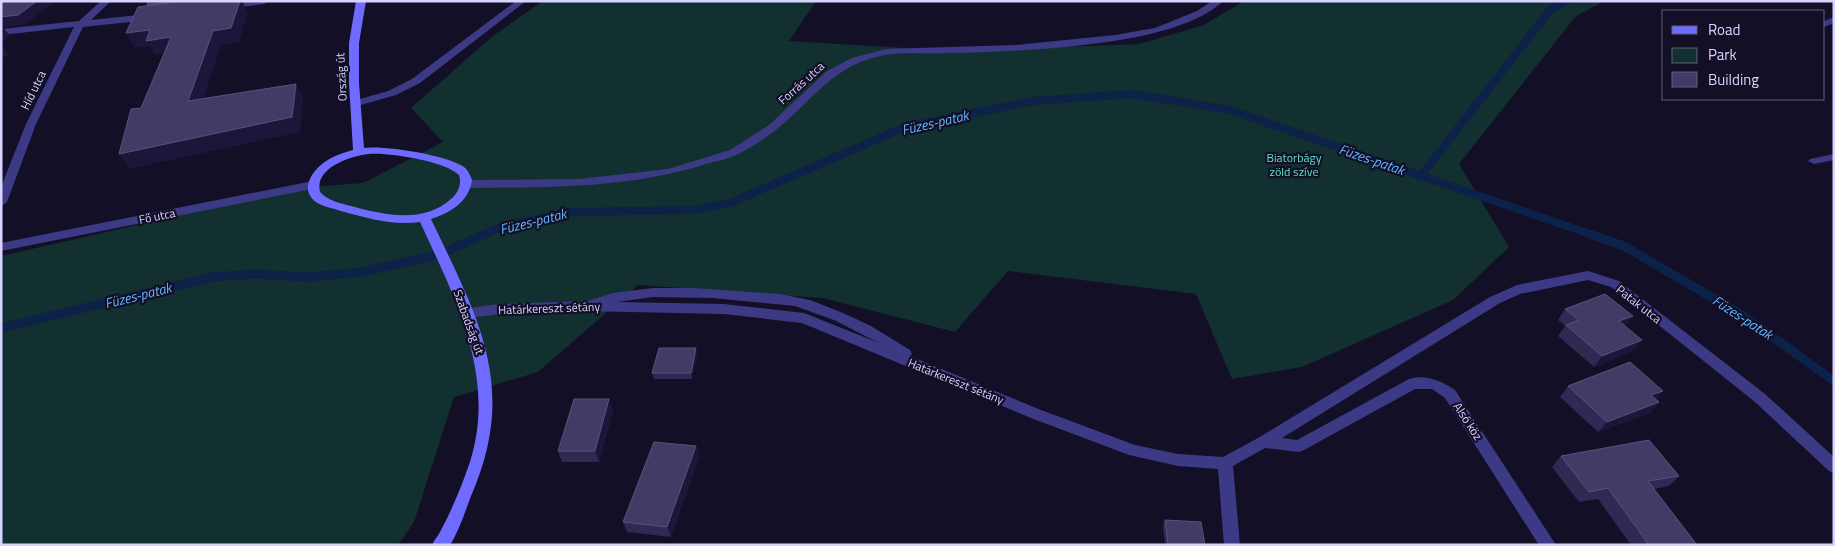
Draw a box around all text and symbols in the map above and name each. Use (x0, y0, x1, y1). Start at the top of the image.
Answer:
legend (1662, 10, 1825, 100)
text: Road (1708, 18, 1740, 41)
text: Park (1708, 43, 1737, 66)
street label: Ország út (330, 51, 352, 102)
street label: Forrás utca (774, 57, 828, 109)
street label: Híd utca (15, 67, 51, 113)
text: Building (1708, 68, 1759, 91)
water label: Füzes-patak (900, 104, 972, 140)
water label: Füzes-patak (1336, 138, 1409, 181)
park label: Biatorbágy zöld szíve (1266, 148, 1322, 181)
water label: Füzes-patak (497, 202, 570, 239)
street label: Fő utca (137, 203, 177, 229)
water label: Füzes-patak (102, 276, 175, 313)
street label: Patak utca (1612, 280, 1666, 328)
street label: Szabadság út (449, 287, 490, 358)
water label: Füzes-patak (1709, 290, 1779, 345)
street label: Határkereszt sétány (498, 297, 601, 319)
street label: Határkereszt sétány (905, 353, 1007, 409)
street label: Alsó köz (1449, 398, 1487, 444)

